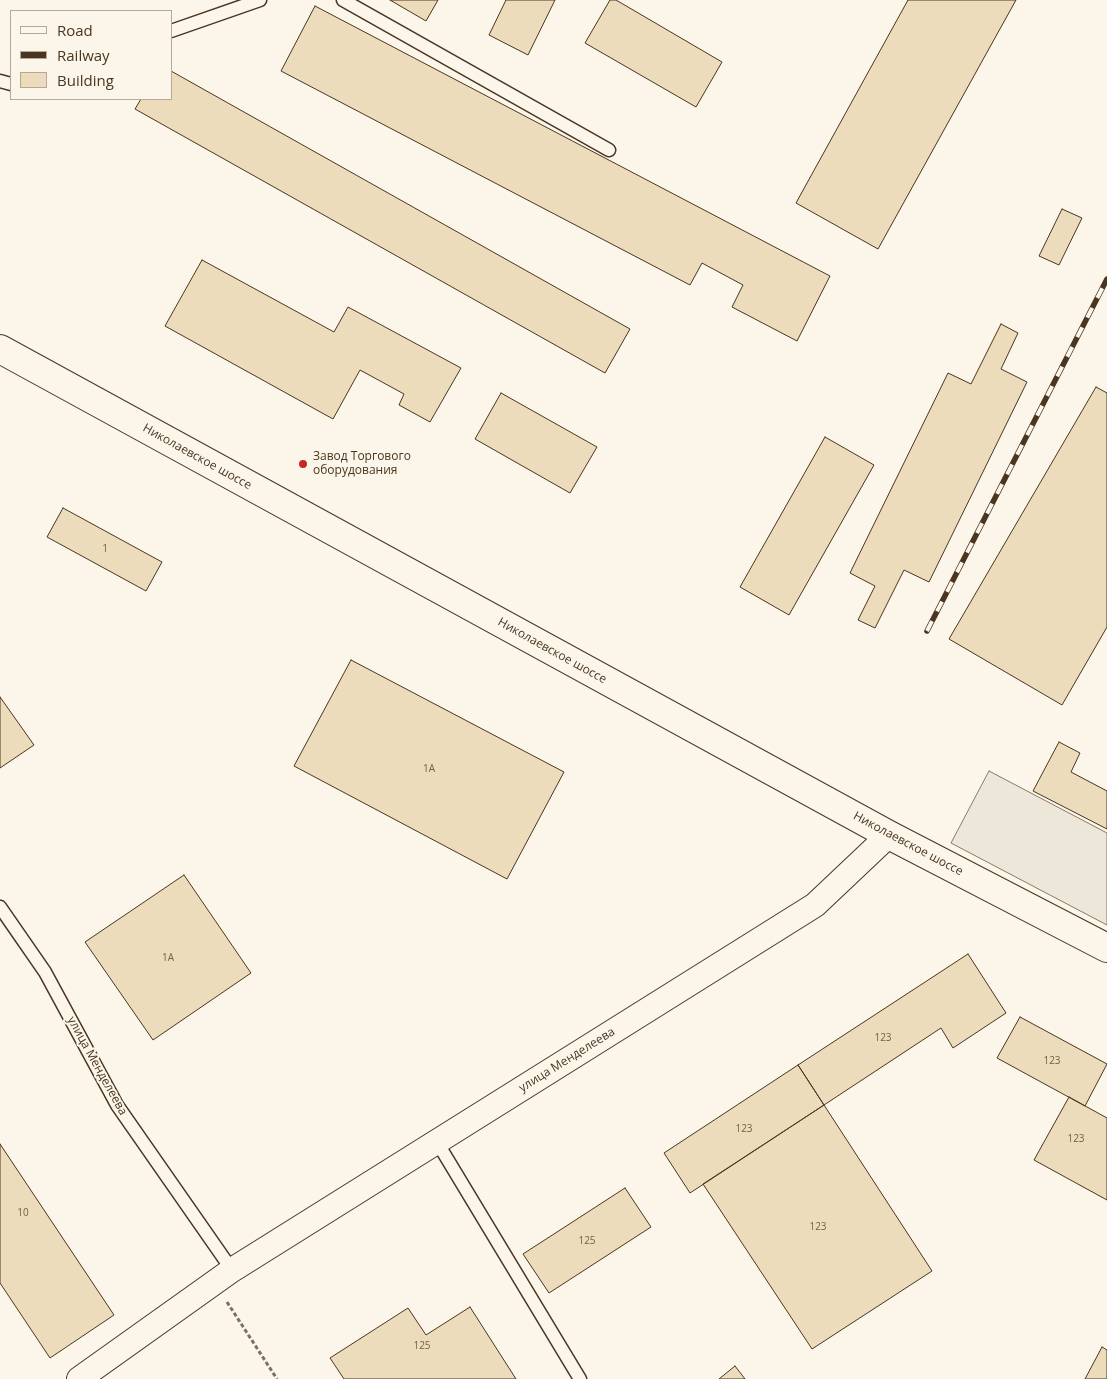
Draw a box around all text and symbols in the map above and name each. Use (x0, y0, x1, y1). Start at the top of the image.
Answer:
legend (10, 10, 172, 100)
text: Road (57, 20, 93, 40)
text: Railway (57, 45, 110, 65)
text: Building (57, 70, 114, 90)
street label: Николаевское шоссе (140, 421, 254, 493)
place label: Завод Торгового оборудования (313, 450, 411, 478)
marker: Завод Торгового оборудования (297, 458, 309, 470)
house number: 1 (102, 543, 108, 555)
street label: Николаевское шоссе (495, 615, 609, 687)
house number: 1А (423, 763, 435, 775)
street label: Николаевское шоссе (851, 809, 965, 879)
house number: 1А (162, 952, 174, 964)
street label: улица Менделеева (64, 1014, 130, 1118)
street label: улица Менделеева (516, 1025, 618, 1095)
house number: 123 (874, 1032, 892, 1044)
house number: 123 (1043, 1055, 1061, 1067)
house number: 123 (735, 1123, 753, 1135)
house number: 123 (1067, 1133, 1085, 1145)
house number: 10 (17, 1207, 29, 1219)
house number: 123 (809, 1221, 827, 1233)
house number: 125 (578, 1235, 596, 1247)
house number: 125 (413, 1340, 431, 1352)

